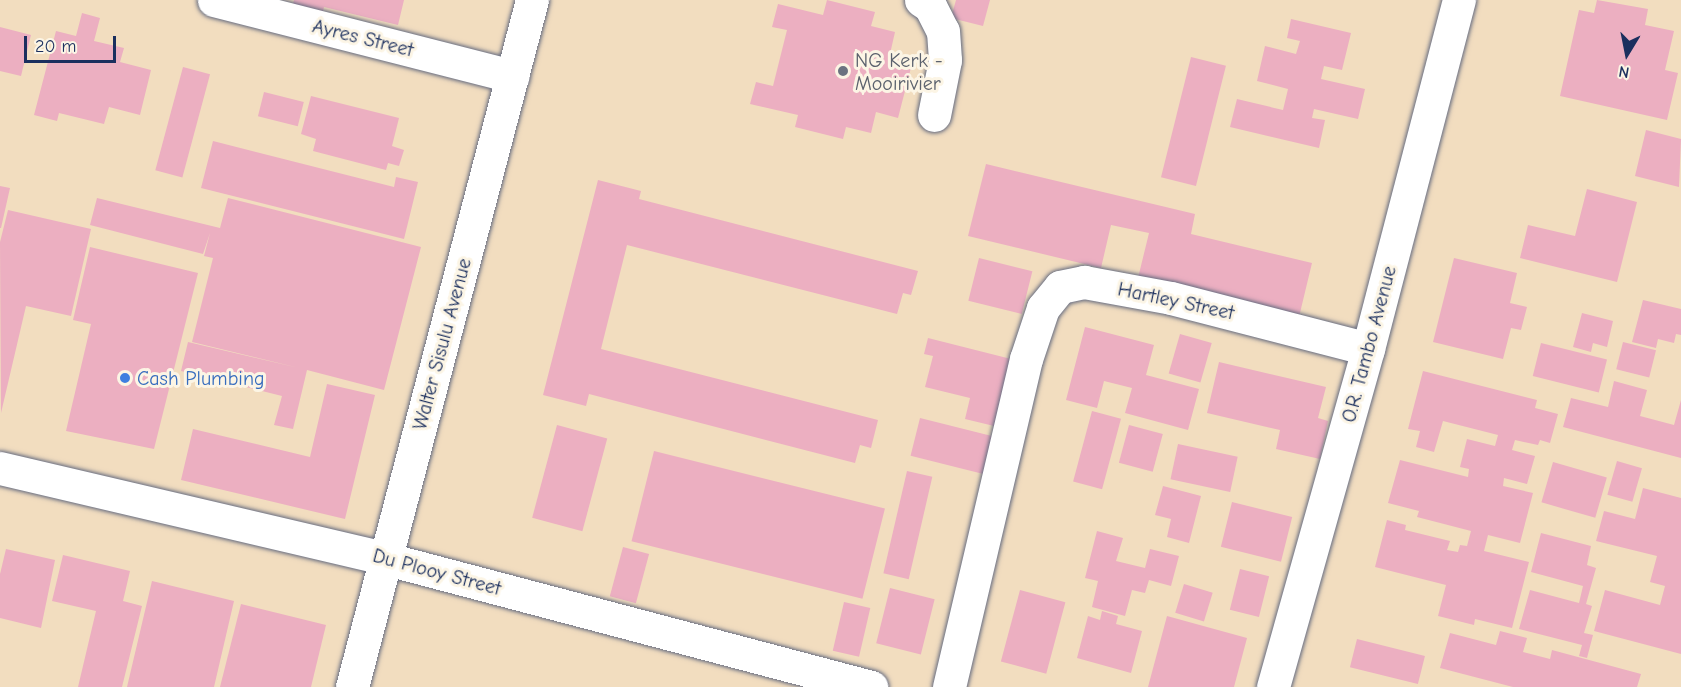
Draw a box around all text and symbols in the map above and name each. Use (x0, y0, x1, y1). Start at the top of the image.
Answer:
street label: Ayres Street (310, 14, 416, 62)
scale bar (27, 24, 118, 62)
north arrow (1597, 24, 1657, 84)
text: 20 m (35, 36, 76, 57)
place label: NG Kerk - Mooirivier (855, 48, 943, 95)
text: N (1617, 62, 1631, 81)
marker: NG Kerk - Mooirivier (836, 64, 850, 78)
street label: Walter Sisulu Avenue (408, 256, 476, 432)
street label: O.R. Tambo Avenue (1337, 263, 1401, 425)
street label: Hartley Street (1116, 277, 1236, 325)
place label: Cash Plumbing (137, 366, 265, 390)
marker: Cash Plumbing (118, 371, 132, 385)
street label: Du Plooy Street (370, 543, 504, 601)

